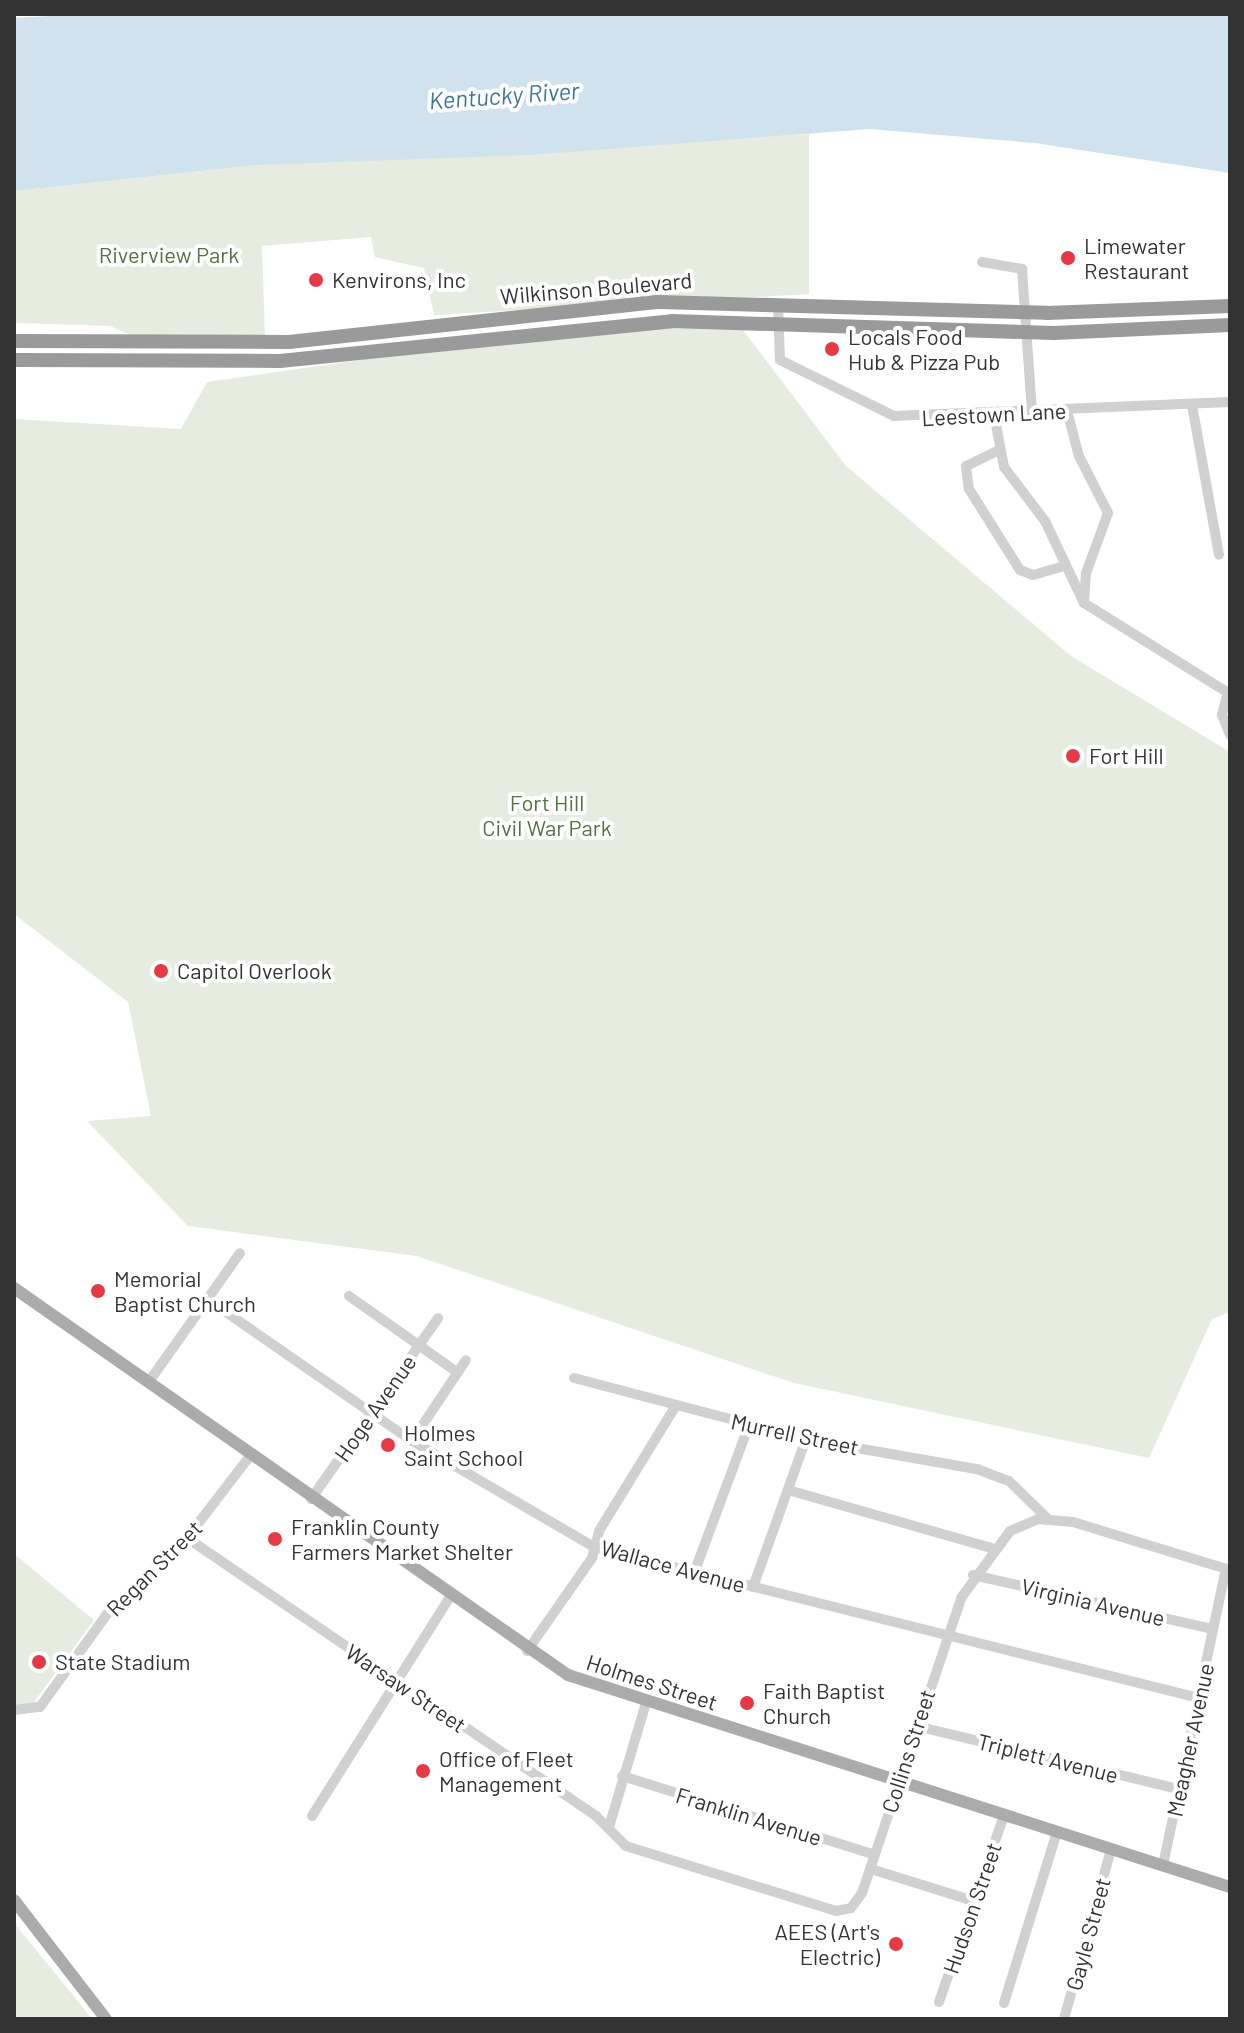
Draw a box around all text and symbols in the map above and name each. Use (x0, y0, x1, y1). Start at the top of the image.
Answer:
water label: Kentucky River (428, 75, 580, 115)
place label: Limewater Restaurant (1084, 232, 1190, 284)
park label: Riverview Park (99, 242, 239, 268)
marker: Limewater Restaurant (1059, 249, 1077, 267)
street label: Wilkinson Boulevard (499, 266, 693, 310)
place label: Kenvirons, Inc (332, 267, 466, 293)
marker: Kenvirons, Inc (307, 271, 325, 289)
place label: Locals Food Hub & Pizza Pub (848, 323, 1000, 374)
marker: Locals Food Hub & Pizza Pub (823, 340, 841, 358)
street label: Leestown Lane (921, 397, 1067, 431)
place label: Fort Hill (1089, 743, 1163, 769)
marker: Fort Hill (1064, 747, 1082, 765)
park label: Fort Hill Civil War Park (482, 789, 612, 840)
place label: Capitol Overlook (177, 958, 332, 984)
marker: Capitol Overlook (152, 962, 170, 980)
place label: Memorial Baptist Church (114, 1265, 256, 1316)
marker: Memorial Baptist Church (89, 1282, 107, 1300)
street label: Hoge Avenue (329, 1350, 421, 1466)
street label: Murrell Street (729, 1408, 861, 1460)
place label: Holmes Saint School (404, 1419, 523, 1470)
marker: Holmes Saint School (379, 1436, 397, 1454)
place label: Franklin County Farmers Market Shelter (291, 1513, 513, 1564)
street label: Regan Street (101, 1515, 207, 1621)
marker: Franklin County Farmers Market Shelter (266, 1530, 284, 1548)
street label: Wallace Avenue (598, 1534, 748, 1598)
street label: Virginia Avenue (1019, 1573, 1167, 1631)
street label: Warsaw Street (341, 1638, 471, 1738)
street label: Holmes Street (583, 1648, 721, 1716)
place label: State Stadium (55, 1649, 191, 1675)
marker: State Stadium (30, 1653, 48, 1671)
street label: Meagher Avenue (1161, 1661, 1219, 1819)
place label: Faith Baptist Church (763, 1677, 885, 1728)
street label: Collins Street (876, 1686, 940, 1816)
marker: Faith Baptist Church (738, 1694, 756, 1712)
street label: Triplett Avenue (975, 1728, 1121, 1788)
place label: Office of Fleet Management (439, 1745, 574, 1796)
marker: Office of Fleet Management (414, 1762, 432, 1780)
street label: Franklin Avenue (673, 1781, 825, 1851)
street label: Hudson Street (937, 1839, 1007, 1977)
street label: Gayle Street (1060, 1875, 1116, 1993)
place label: AEES (Art's Electric) (774, 1918, 880, 1970)
marker: AEES (Art's Electric) (887, 1935, 905, 1953)

